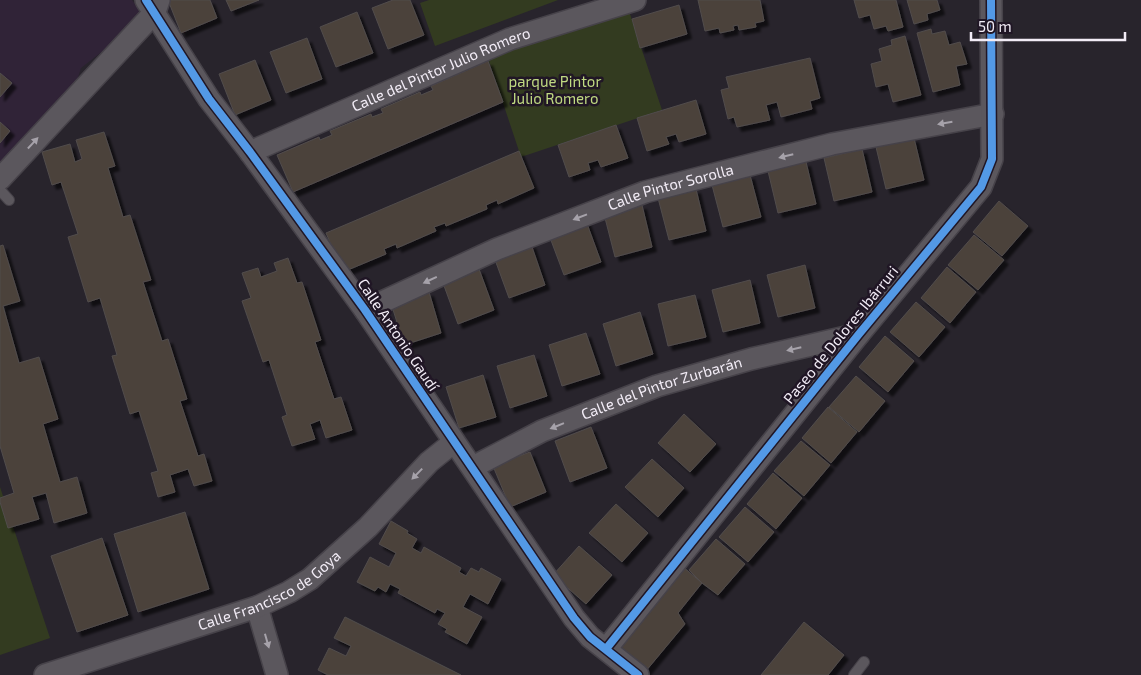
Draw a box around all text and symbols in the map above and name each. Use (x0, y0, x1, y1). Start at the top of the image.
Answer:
scale bar (971, 10, 1125, 42)
text: 50 m (978, 17, 1012, 35)
street label: Calle del Pintor Julio Romero (348, 23, 532, 115)
park label: parque Pintor Julio Romero (509, 72, 601, 107)
one-way arrow (937, 119, 952, 127)
one-way arrow (27, 138, 39, 150)
one-way arrow (778, 152, 793, 160)
street label: Calle Pintor Sorolla (605, 160, 735, 214)
one-way arrow (572, 213, 587, 221)
street label: Paseo de Dolores Ibárruri (779, 262, 901, 407)
street label: Calle Antonio Gaudí (355, 275, 444, 395)
one-way arrow (423, 276, 437, 284)
one-way arrow (787, 345, 802, 353)
street label: Calle del Pintor Zurbarán (578, 352, 744, 423)
one-way arrow (550, 422, 564, 430)
one-way arrow (412, 467, 424, 479)
street label: Calle Francisco de Goya (195, 546, 344, 633)
one-way arrow (264, 633, 272, 648)

